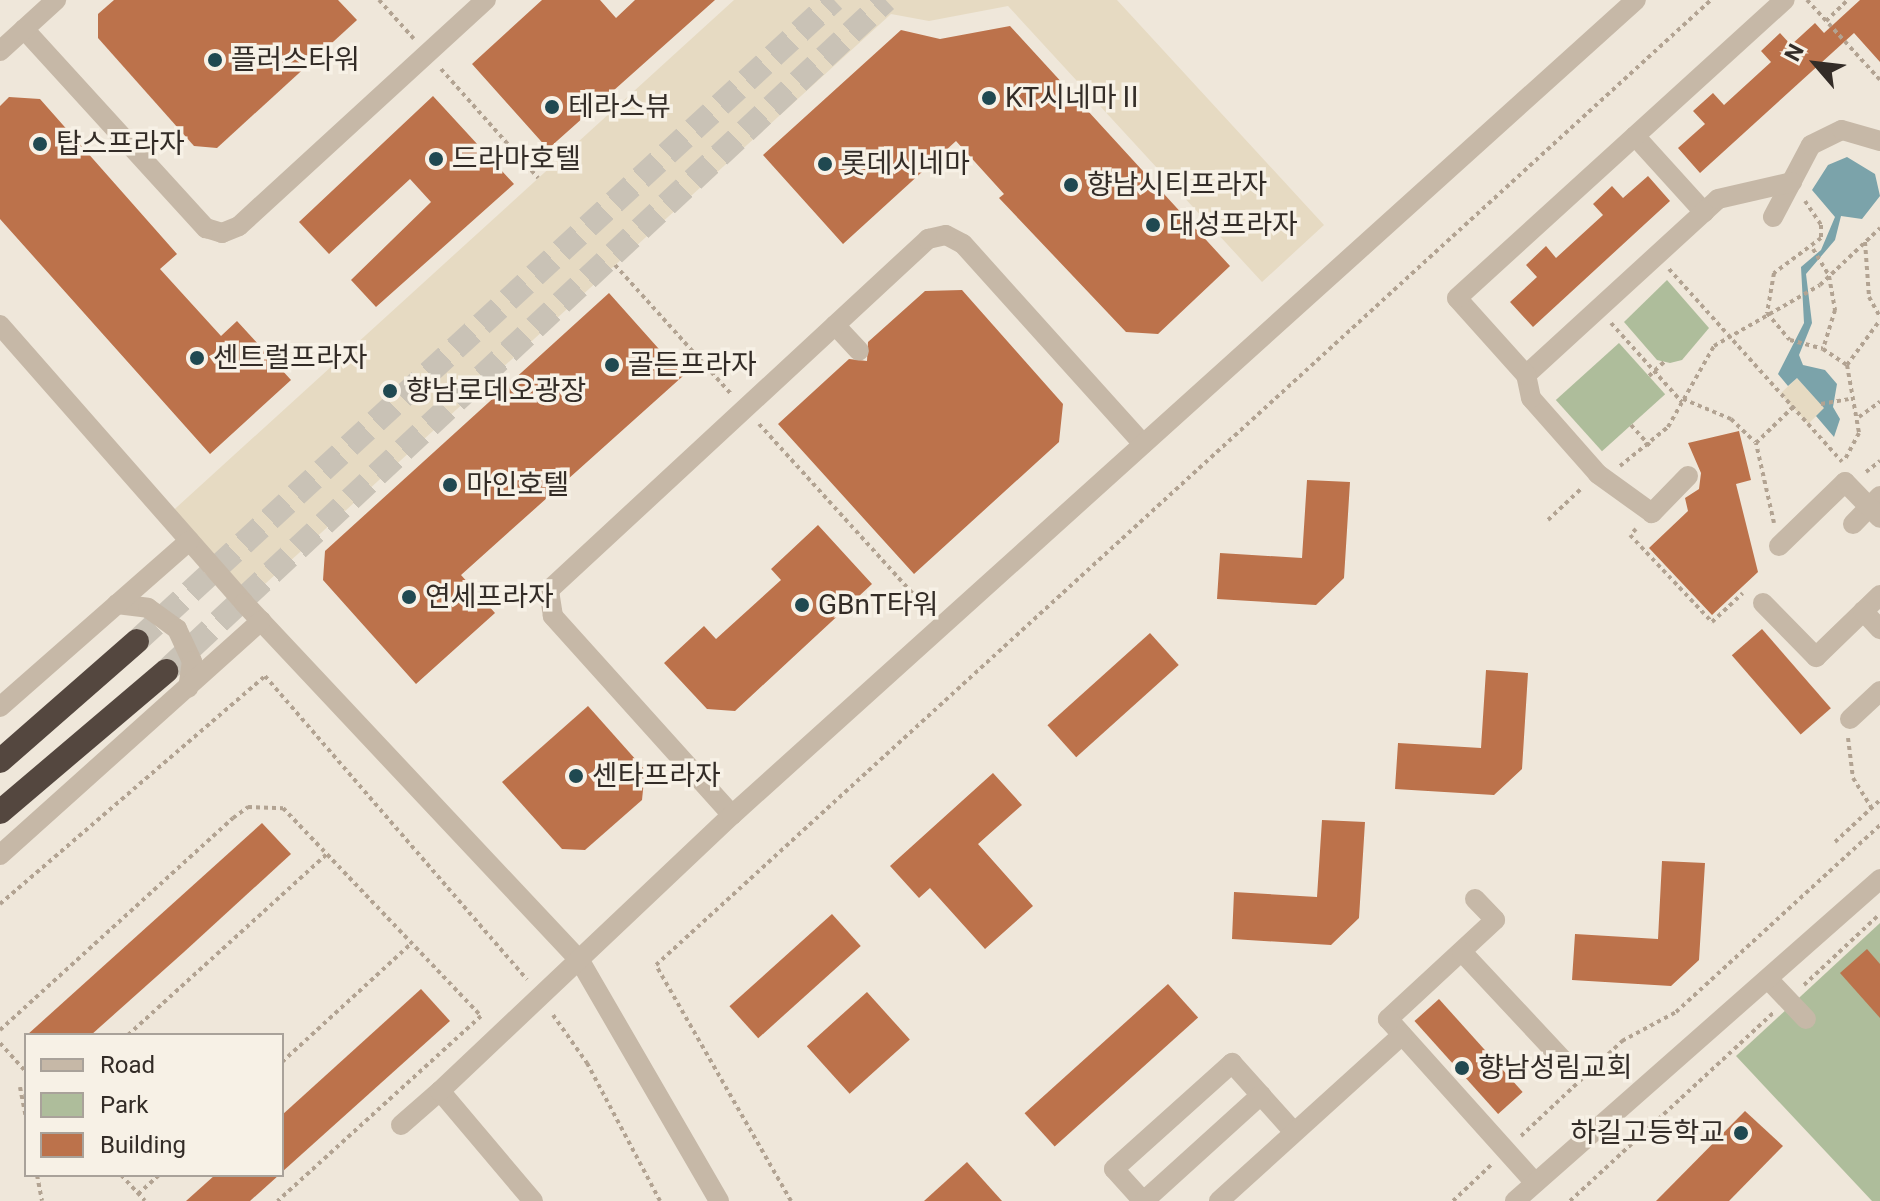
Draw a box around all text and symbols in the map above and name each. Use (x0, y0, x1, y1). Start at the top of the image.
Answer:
north arrow (1776, 24, 1856, 104)
text: N (1780, 40, 1809, 65)
place label: 플러스타워 (231, 43, 360, 77)
marker: 플러스타워 (206, 51, 224, 69)
place label: KT시네마Ⅱ (1005, 81, 1145, 115)
marker: KT시네마Ⅱ (980, 89, 998, 107)
place label: 테라스뷰 (568, 90, 671, 124)
marker: 테라스뷰 (543, 98, 561, 116)
place label: 탑스프라자 (56, 127, 185, 161)
marker: 탑스프라자 (31, 135, 49, 153)
place label: 드라마호텔 (452, 142, 581, 176)
place label: 롯데시네마 (841, 147, 970, 181)
marker: 드라마호텔 (427, 150, 445, 168)
marker: 롯데시네마 (816, 155, 834, 173)
place label: 향남시티프라자 (1087, 168, 1267, 202)
marker: 향남시티프라자 (1062, 176, 1080, 194)
place label: 대성프라자 (1169, 208, 1298, 242)
marker: 대성프라자 (1144, 216, 1162, 234)
place label: 센트럴프라자 (213, 341, 368, 375)
place label: 골든프라자 (628, 348, 757, 382)
marker: 센트럴프라자 (188, 349, 206, 367)
marker: 골든프라자 (603, 356, 621, 374)
place label: 향남로데오광장 (406, 374, 586, 408)
marker: 향남로데오광장 (381, 382, 399, 400)
place label: 마인호텔 (466, 468, 569, 502)
marker: 마인호텔 (441, 476, 459, 494)
place label: 연세프라자 (425, 580, 554, 614)
marker: 연세프라자 (400, 588, 418, 606)
place label: GBnT타워 (818, 588, 938, 622)
marker: GBnT타워 (793, 596, 811, 614)
place label: 센타프라자 (592, 759, 721, 793)
marker: 센타프라자 (567, 767, 585, 785)
legend (24, 1033, 284, 1177)
text: Road (100, 1051, 155, 1079)
place label: 향남성림교회 (1478, 1051, 1633, 1085)
marker: 향남성림교회 (1453, 1059, 1471, 1077)
text: Park (100, 1091, 148, 1119)
place label: 하길고등학교 (1570, 1116, 1725, 1150)
marker: 하길고등학교 (1732, 1124, 1750, 1142)
text: Building (100, 1131, 186, 1159)

